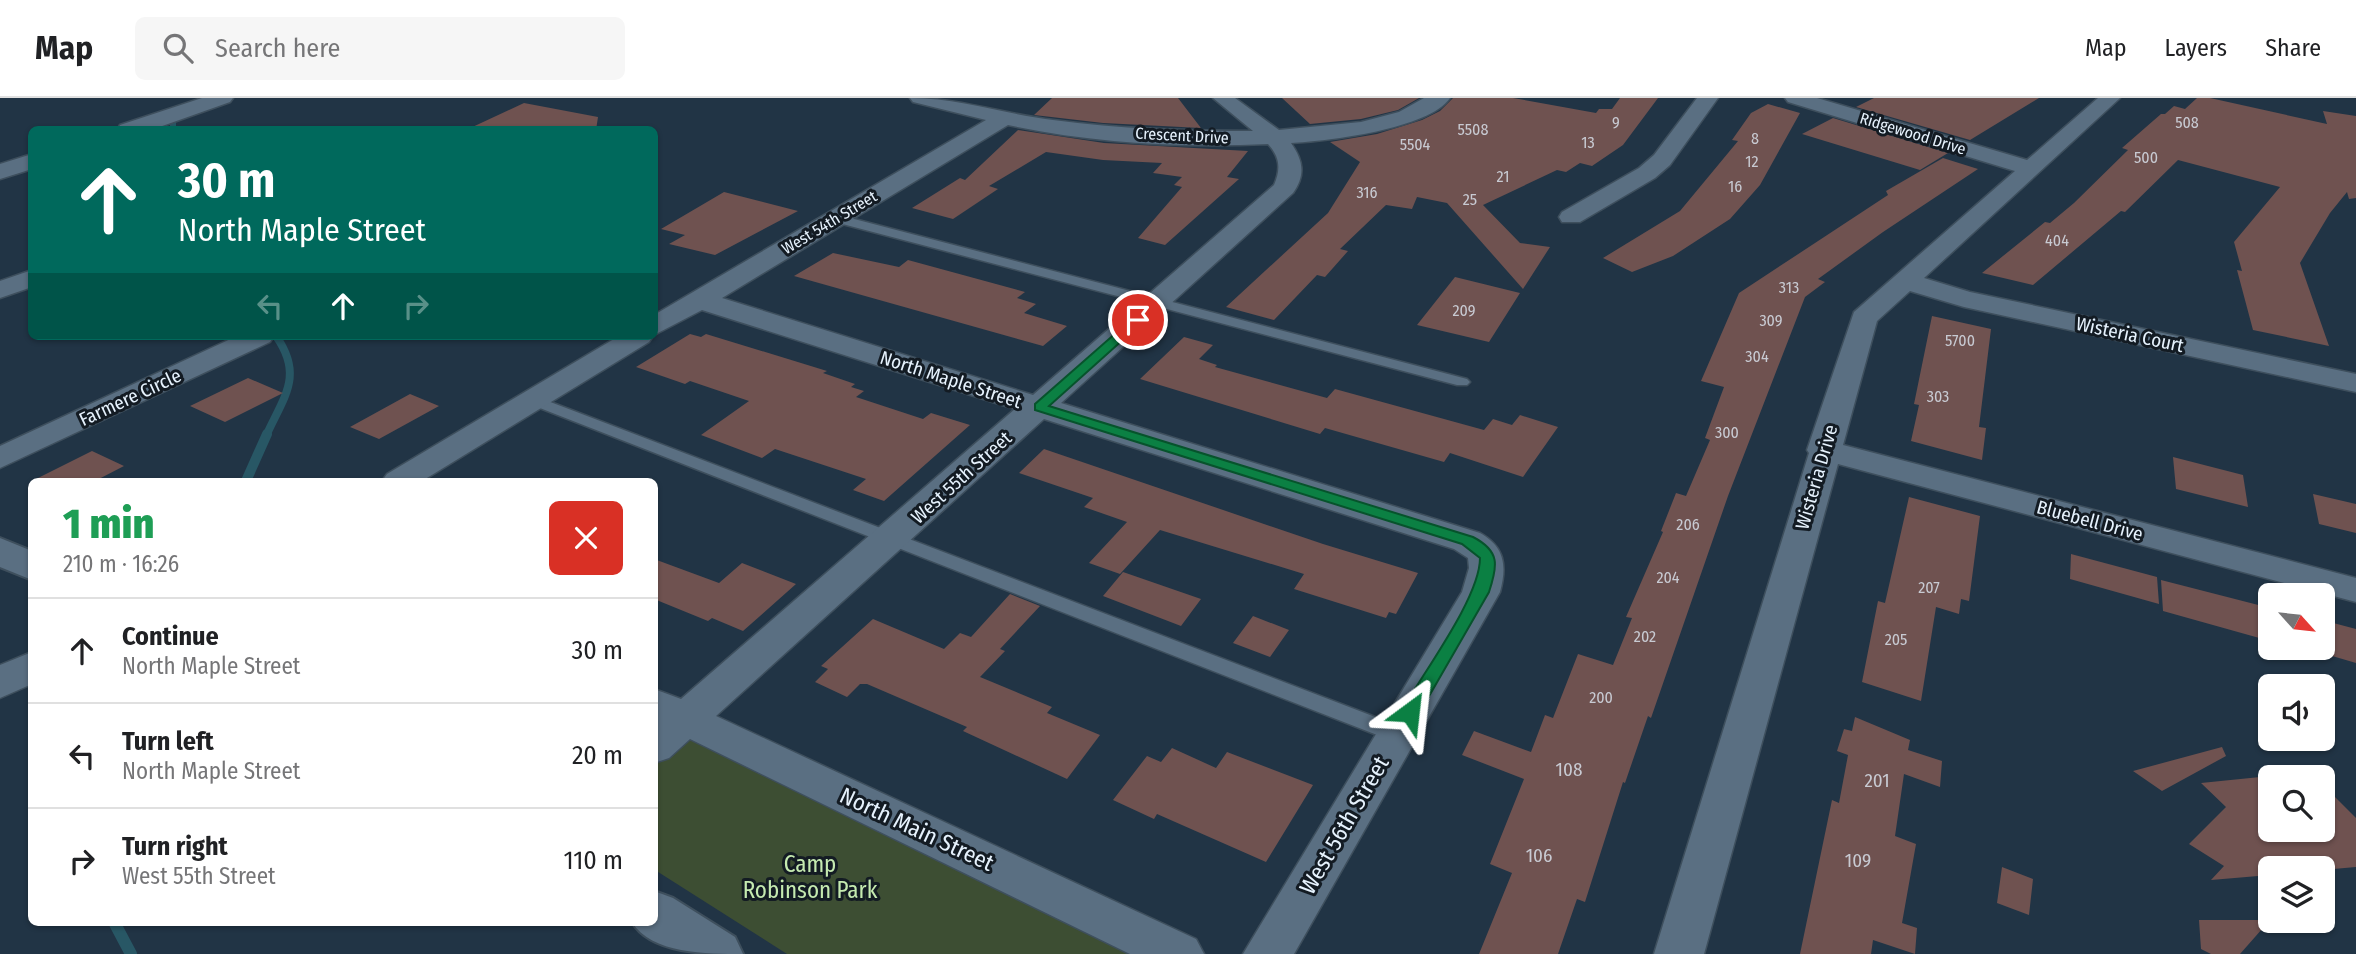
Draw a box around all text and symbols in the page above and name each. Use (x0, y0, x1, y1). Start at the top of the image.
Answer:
search box (135, 17, 625, 80)
text: Map (35, 28, 93, 68)
icon: search (159, 29, 197, 67)
text: Search here (215, 33, 340, 64)
text: Map (2085, 34, 2127, 62)
text: Layers (2165, 34, 2227, 62)
text: Share (2265, 34, 2321, 62)
street label: Ridgewood Drive (1857, 108, 1968, 159)
house number: 9 (1612, 113, 1620, 132)
house number: 508 (2175, 113, 2199, 132)
house number: 5508 (1458, 120, 1488, 139)
street label: Crescent Drive (1135, 124, 1229, 147)
house number: 8 (1751, 129, 1759, 148)
house number: 13 (1581, 133, 1595, 152)
house number: 5504 (1400, 135, 1431, 154)
house number: 500 (2134, 148, 2158, 167)
text: 30 m (178, 151, 276, 210)
house number: 12 (1745, 152, 1759, 171)
icon: ahead (63, 154, 154, 245)
house number: 21 (1497, 167, 1509, 186)
house number: 16 (1728, 177, 1742, 196)
house number: 316 (1356, 183, 1378, 202)
street label: West 54th Street (778, 186, 881, 258)
house number: 25 (1463, 190, 1477, 209)
text: North Maple Street (178, 211, 426, 249)
house number: 404 (2045, 231, 2069, 250)
house number: 313 (1779, 278, 1799, 297)
icon: left (251, 287, 289, 325)
icon: ahead (324, 287, 362, 325)
icon: right (397, 287, 435, 325)
pin (1108, 290, 1168, 350)
icon: arrive (1119, 301, 1157, 339)
house number: 209 (1452, 301, 1476, 320)
house number: 309 (1759, 311, 1783, 330)
street label: Wisteria Court (2074, 312, 2187, 357)
house number: 5700 (1945, 331, 1975, 350)
street label: North Maple Street (877, 346, 1025, 413)
house number: 304 (1745, 347, 1769, 366)
street label: Farmere Circle (75, 364, 185, 431)
house number: 303 (1927, 387, 1949, 406)
street label: Wisteria Drive (1791, 422, 1842, 532)
house number: 300 (1715, 423, 1739, 442)
street label: West 55th Street (907, 426, 1017, 528)
street label: Bluebell Drive (2034, 495, 2145, 546)
text: 1 min (63, 499, 154, 549)
button: close (549, 501, 623, 575)
house number: 206 (1676, 515, 1700, 534)
text: 210 m · 16:26 (63, 550, 179, 578)
house number: 204 (1656, 568, 1680, 587)
house number: 207 (1918, 578, 1940, 597)
north arrow (2258, 583, 2334, 660)
map controls (2258, 583, 2335, 933)
text: Continue (122, 621, 219, 652)
house number: 202 (1634, 627, 1656, 646)
house number: 205 (1885, 630, 1907, 649)
icon: ahead (63, 632, 101, 670)
text: 30 m (572, 635, 623, 666)
text: North Maple Street (122, 652, 300, 680)
button: sound (2258, 674, 2335, 751)
position arrow (1373, 675, 1447, 749)
house number: 200 (1589, 688, 1613, 707)
text: Turn left (122, 726, 214, 757)
icon: left (63, 737, 101, 775)
text: 20 m (572, 740, 623, 771)
street label: West 56th Street (1293, 751, 1395, 899)
text: North Maple Street (122, 757, 300, 785)
house number: 108 (1556, 758, 1582, 781)
button: search (2258, 765, 2335, 842)
house number: 201 (1864, 769, 1890, 792)
street label: North Main Street (836, 781, 999, 877)
text: Turn right (122, 831, 228, 862)
icon: right (63, 842, 101, 880)
house number: 106 (1526, 844, 1552, 867)
text: 110 m (563, 845, 623, 876)
house number: 109 (1845, 849, 1871, 872)
park label: Camp Robinson Park (743, 850, 878, 904)
button: layers (2258, 856, 2335, 933)
text: West 55th Street (122, 862, 276, 890)

